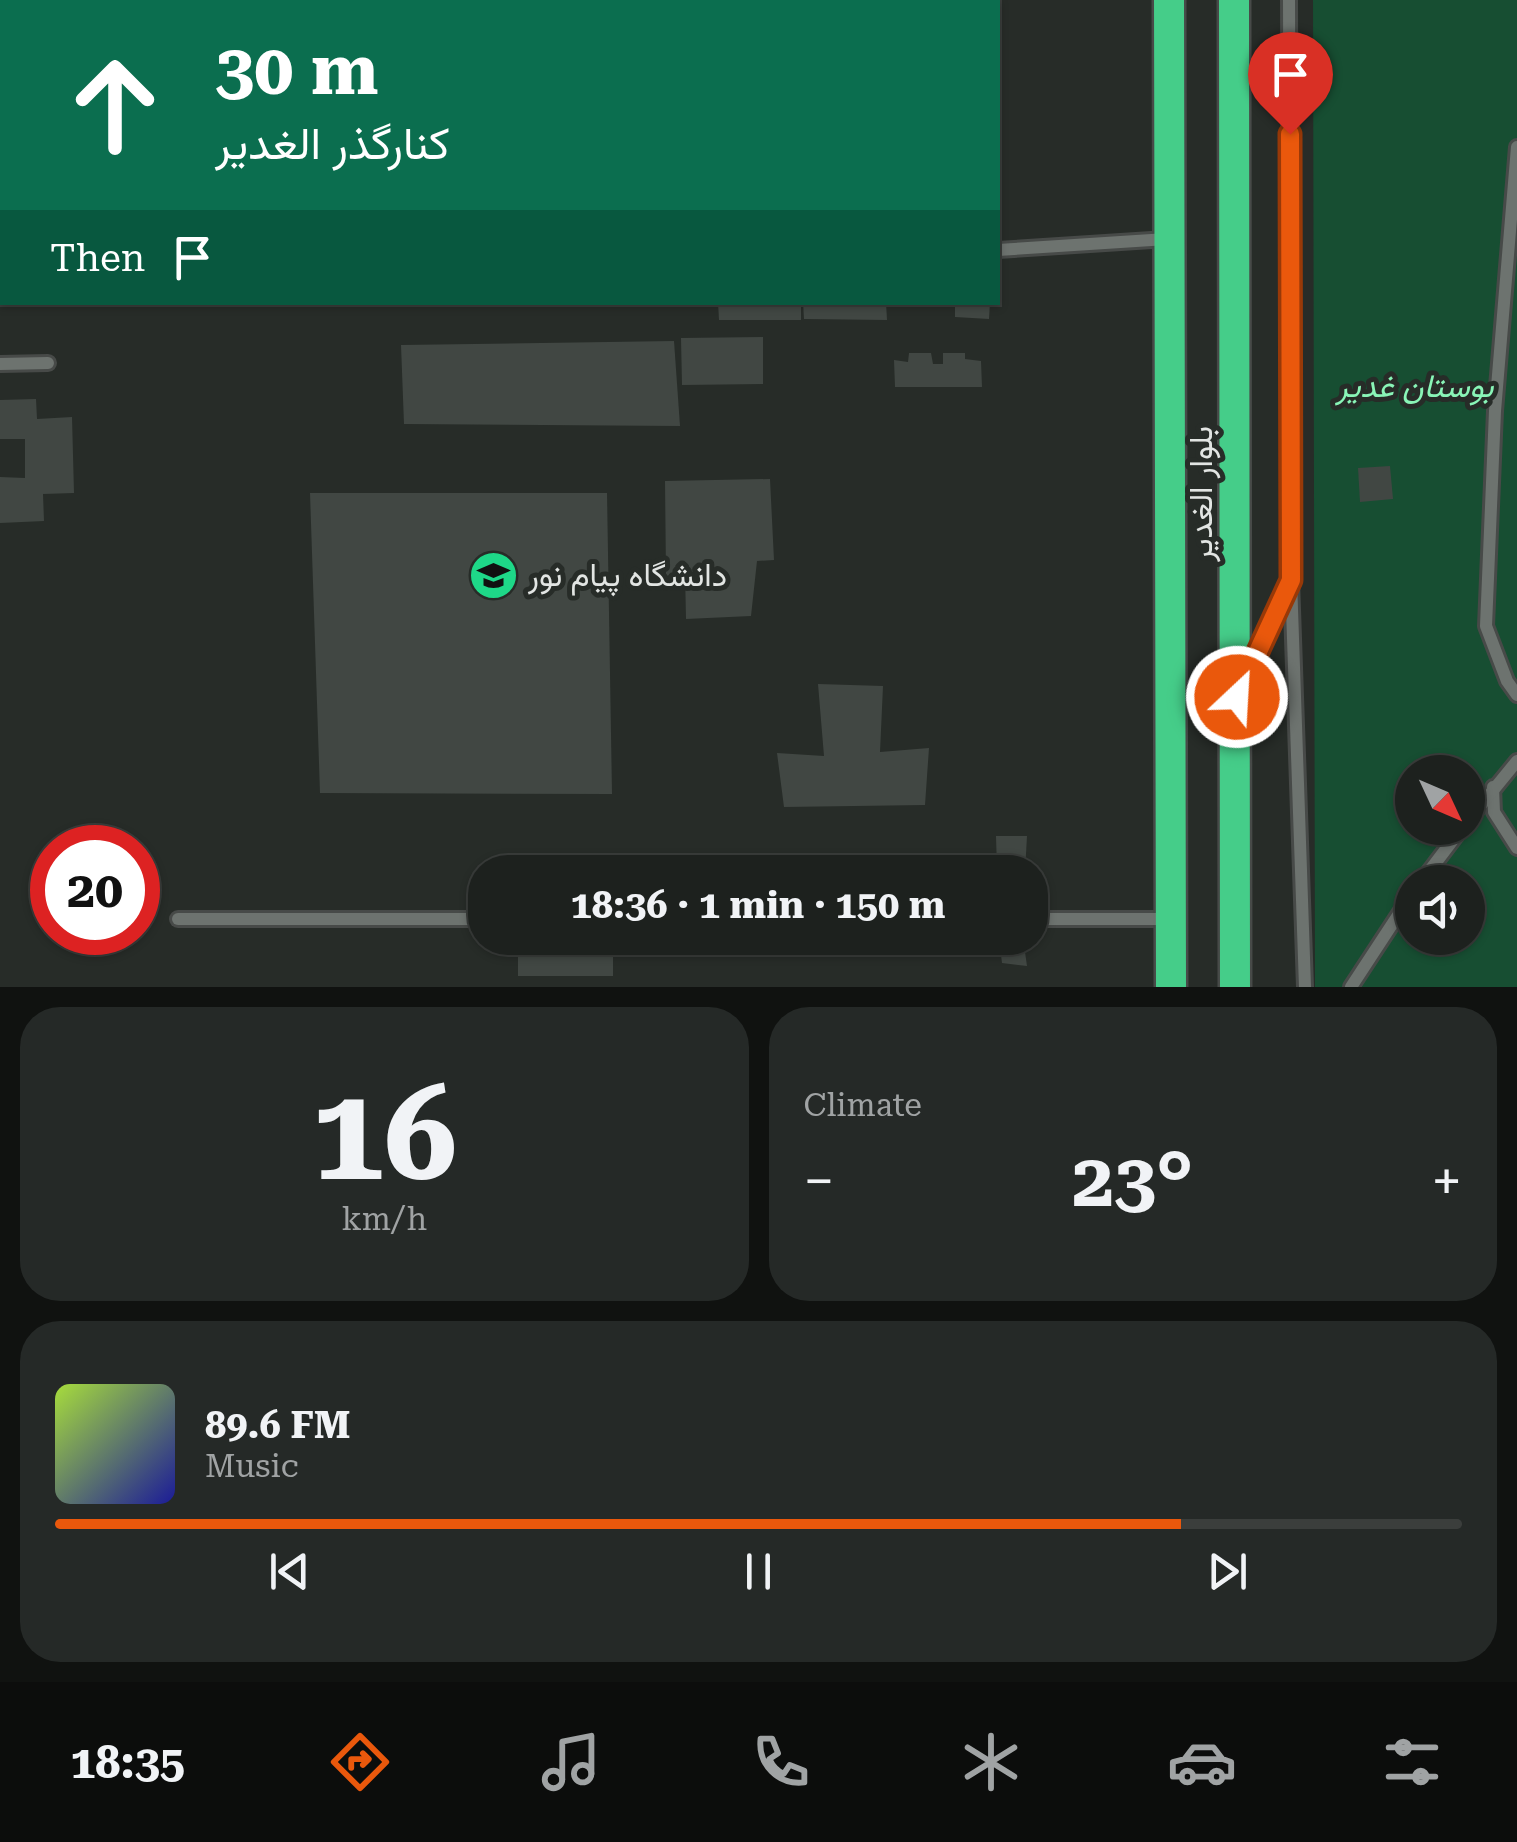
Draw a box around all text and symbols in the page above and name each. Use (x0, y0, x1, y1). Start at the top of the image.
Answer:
text: 30 m (215, 29, 379, 111)
pin (1248, 32, 1333, 135)
icon: ahead (50, 40, 180, 170)
icon: arrive (1263, 47, 1318, 102)
text: کنارگذر الغدیر (215, 117, 450, 170)
icon: arrive (165, 230, 220, 285)
text: Then (50, 236, 145, 280)
park label: بوستان غدیر (1335, 367, 1495, 406)
street label: بلوار الغدیر (1182, 426, 1221, 563)
school or university icon: دانشگاه پیام نور (467, 549, 519, 601)
place label: دانشگاه پیام نور (527, 556, 727, 597)
position arrow (1185, 645, 1289, 749)
north arrow (1395, 755, 1485, 845)
map controls (1395, 755, 1485, 955)
speed limit sign: 20 (30, 825, 160, 955)
button: sound (1395, 865, 1485, 955)
text: 18:36 · 1 min · 150 m (571, 883, 945, 927)
text: 16 (311, 1058, 457, 1211)
text: Climate (804, 1086, 922, 1124)
text: 23° (1072, 1136, 1193, 1224)
text: − (804, 1149, 834, 1213)
text: + (1431, 1149, 1462, 1213)
text: km/h (341, 1200, 427, 1238)
text: 89.6 FM (205, 1403, 351, 1447)
text: Music (205, 1447, 299, 1485)
icon: previous (262, 1544, 317, 1599)
icon: pause (731, 1544, 786, 1599)
icon: next (1200, 1544, 1255, 1599)
icon: directions (325, 1727, 395, 1797)
icon: music (536, 1727, 606, 1797)
icon: phone (746, 1727, 816, 1797)
icon: climate (956, 1727, 1026, 1797)
icon: car (1167, 1727, 1237, 1797)
icon: filters (1377, 1727, 1447, 1797)
text: 18:35 (70, 1736, 185, 1789)

